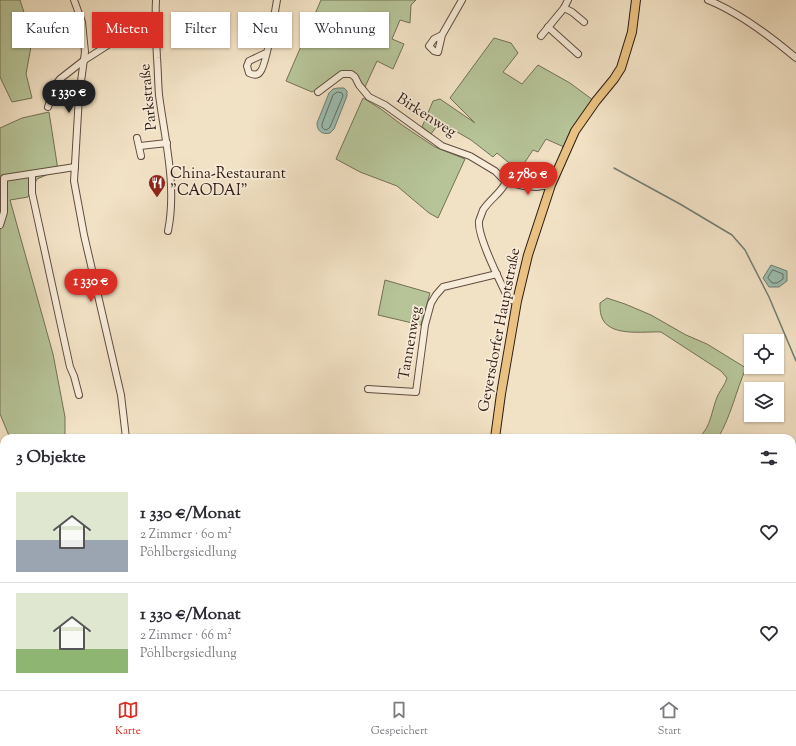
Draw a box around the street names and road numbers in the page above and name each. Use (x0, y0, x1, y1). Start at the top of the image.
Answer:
street label: Parkstraße (135, 63, 163, 131)
street label: Birkenweg (392, 89, 460, 143)
street label: Geyersdorfer Hauptstraße (474, 246, 526, 414)
street label: Tannenweg (394, 305, 428, 381)

